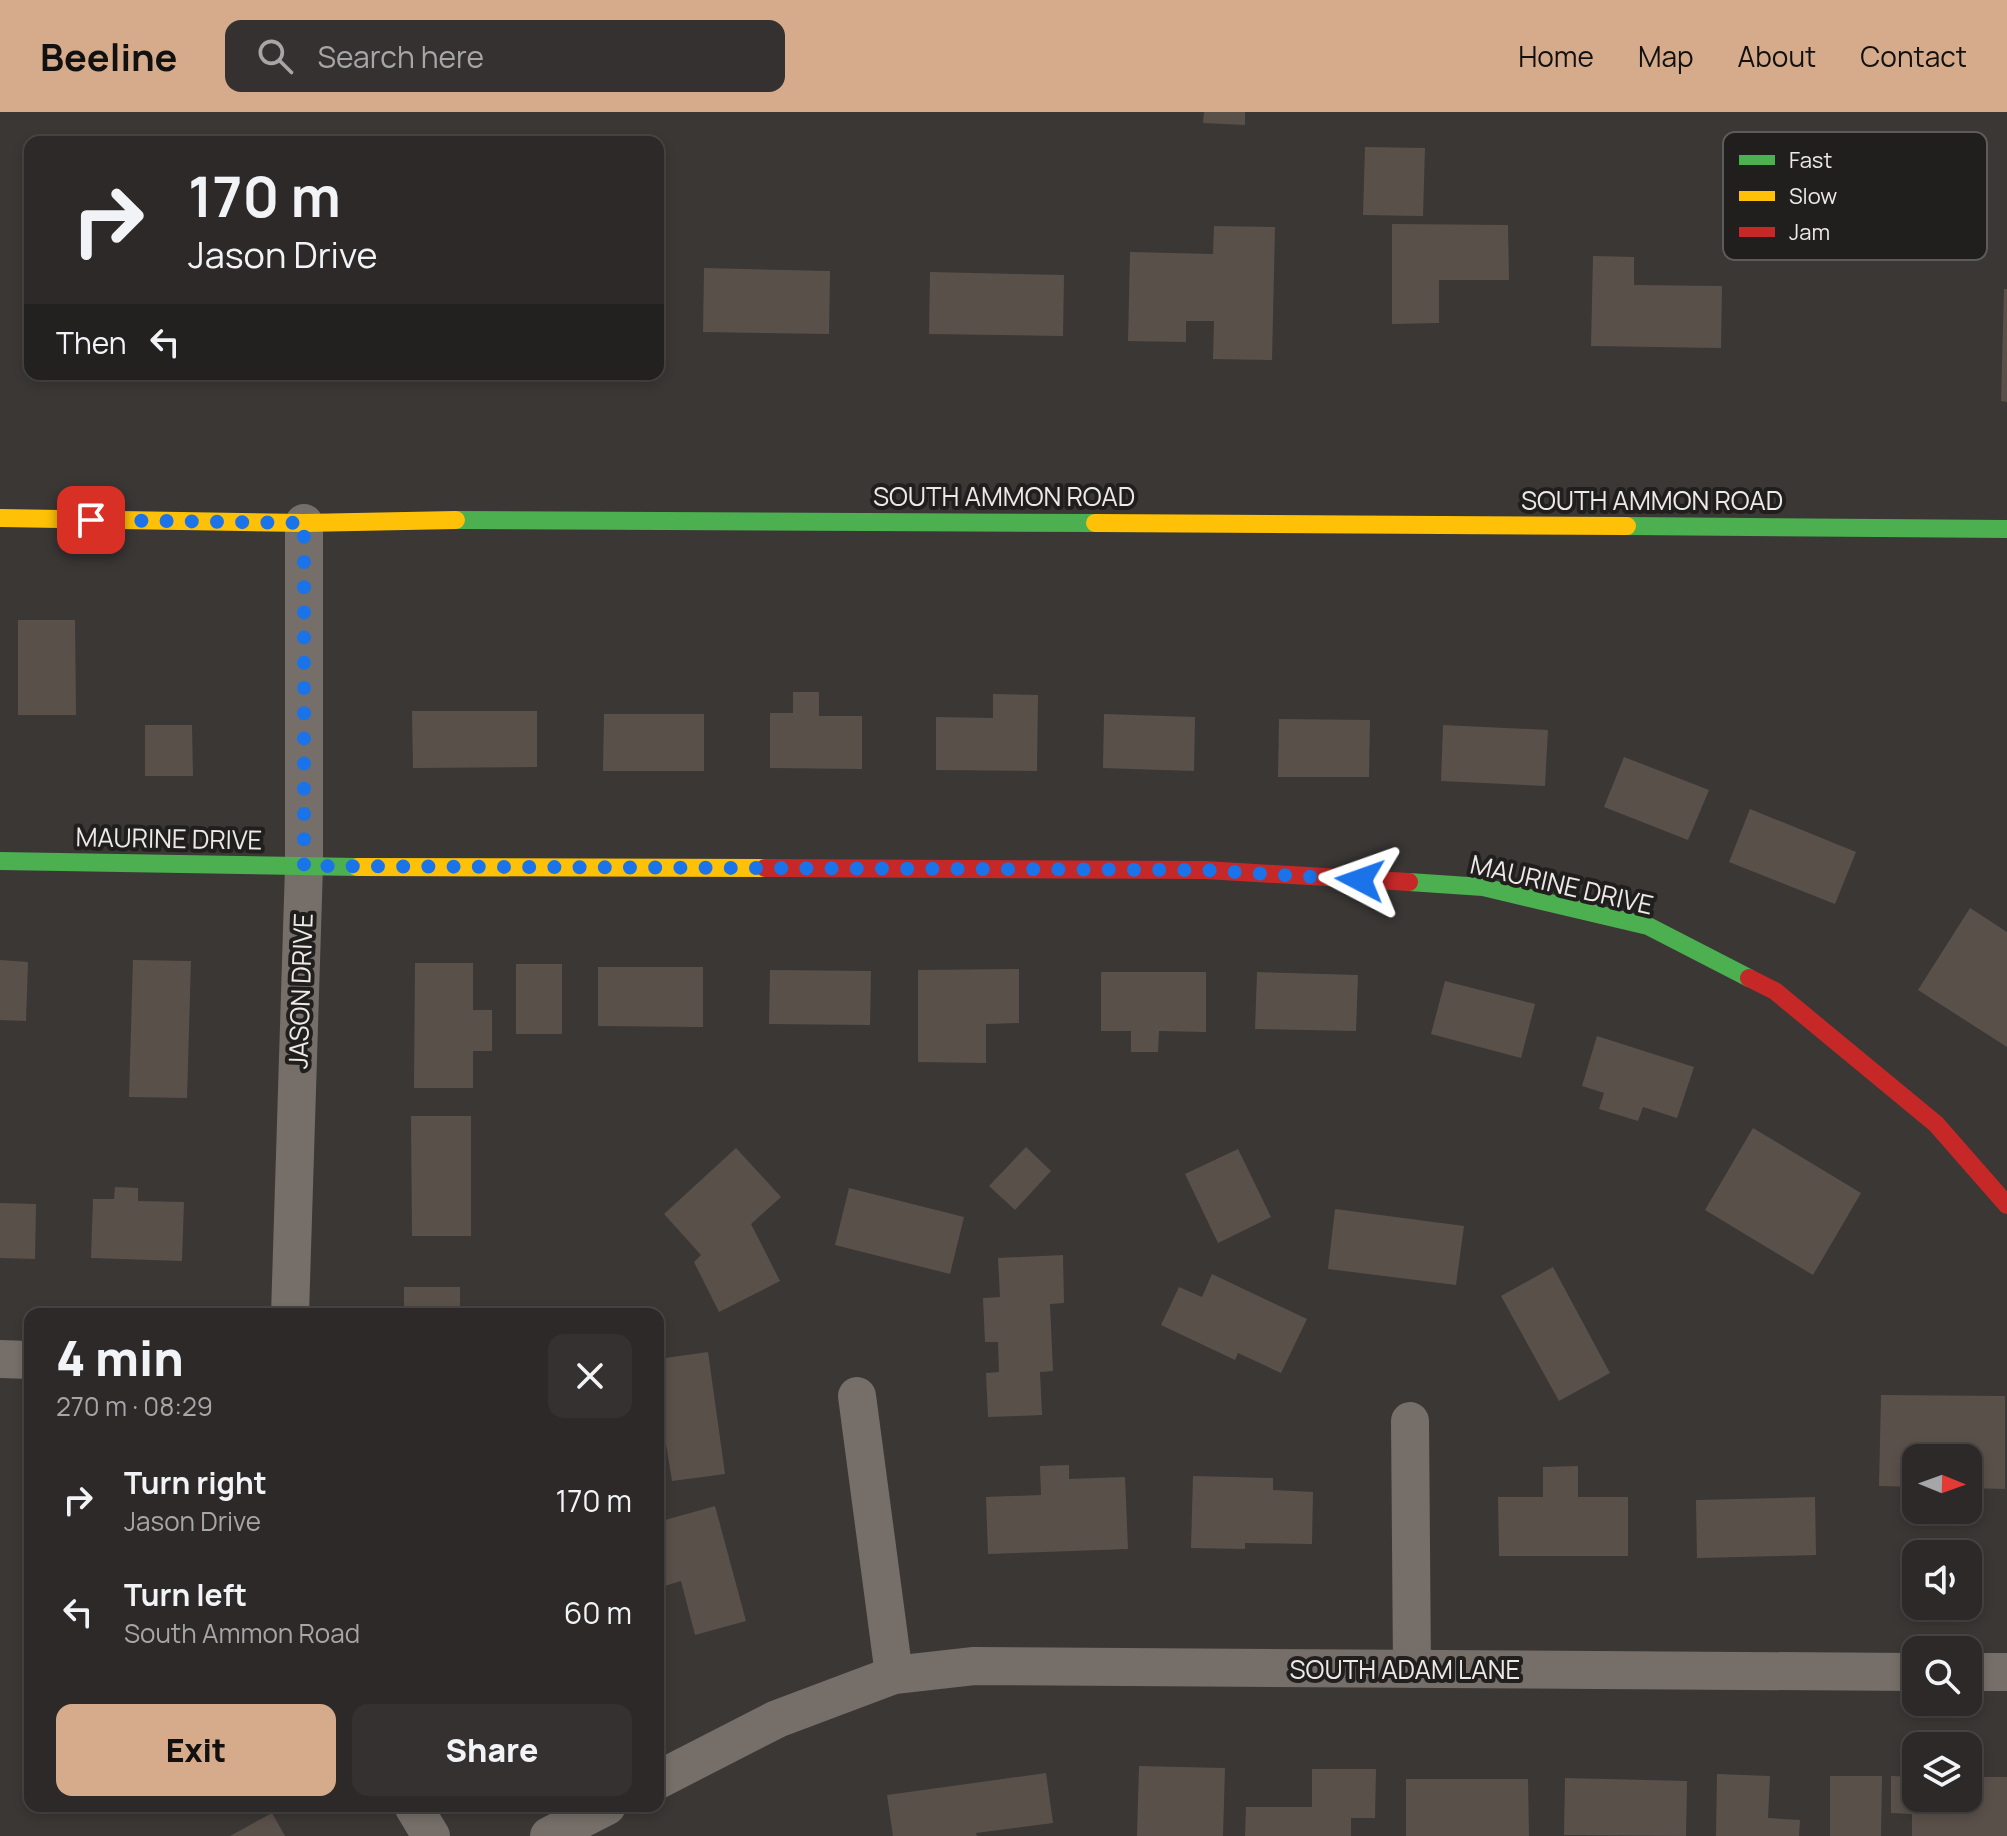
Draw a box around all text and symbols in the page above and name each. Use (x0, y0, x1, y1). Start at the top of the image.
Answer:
search box (225, 20, 785, 92)
text: Beeline (40, 30, 177, 82)
icon: search (253, 34, 297, 78)
text: Search here (317, 36, 484, 77)
text: Home (1518, 37, 1594, 75)
text: Map (1638, 37, 1694, 75)
text: About (1738, 37, 1816, 75)
text: Contact (1860, 37, 1967, 75)
legend (1723, 132, 1987, 260)
text: Fast (1789, 145, 1832, 175)
text: 170 m (188, 157, 341, 234)
icon: right (56, 168, 160, 272)
text: Slow (1789, 181, 1837, 211)
text: Jam (1789, 217, 1830, 247)
text: Jason Drive (188, 230, 378, 279)
icon: left (143, 320, 187, 364)
text: Then (56, 322, 127, 363)
street label: SOUTH AMMON ROAD (873, 478, 1135, 514)
street label: SOUTH AMMON ROAD (1521, 482, 1783, 518)
pin (57, 486, 125, 554)
icon: arrive (69, 498, 113, 542)
street label: MAURINE DRIVE (75, 818, 263, 858)
position arrow (1318, 838, 1402, 922)
street label: MAURINE DRIVE (1467, 845, 1657, 923)
street label: JASON DRIVE (279, 913, 321, 1069)
text: 4 min (56, 1325, 184, 1390)
button: close (548, 1334, 632, 1418)
text: 270 m · 08:29 (56, 1388, 213, 1424)
north arrow (1902, 1444, 1982, 1524)
map controls (1902, 1444, 1982, 1812)
text: Turn right (124, 1462, 267, 1503)
icon: right (56, 1478, 100, 1522)
text: 170 m (555, 1480, 632, 1521)
text: Jason Drive (124, 1503, 261, 1539)
button: sound (1902, 1540, 1982, 1620)
text: Turn left (124, 1574, 247, 1615)
icon: left (56, 1590, 100, 1634)
text: 60 m (564, 1592, 632, 1633)
text: South Ammon Road (124, 1615, 360, 1651)
button: search (1902, 1636, 1982, 1716)
street label: SOUTH ADAM LANE (1290, 1651, 1520, 1687)
button: Exit (56, 1704, 336, 1796)
button: Share (352, 1704, 632, 1796)
button: layers (1902, 1732, 1982, 1812)

